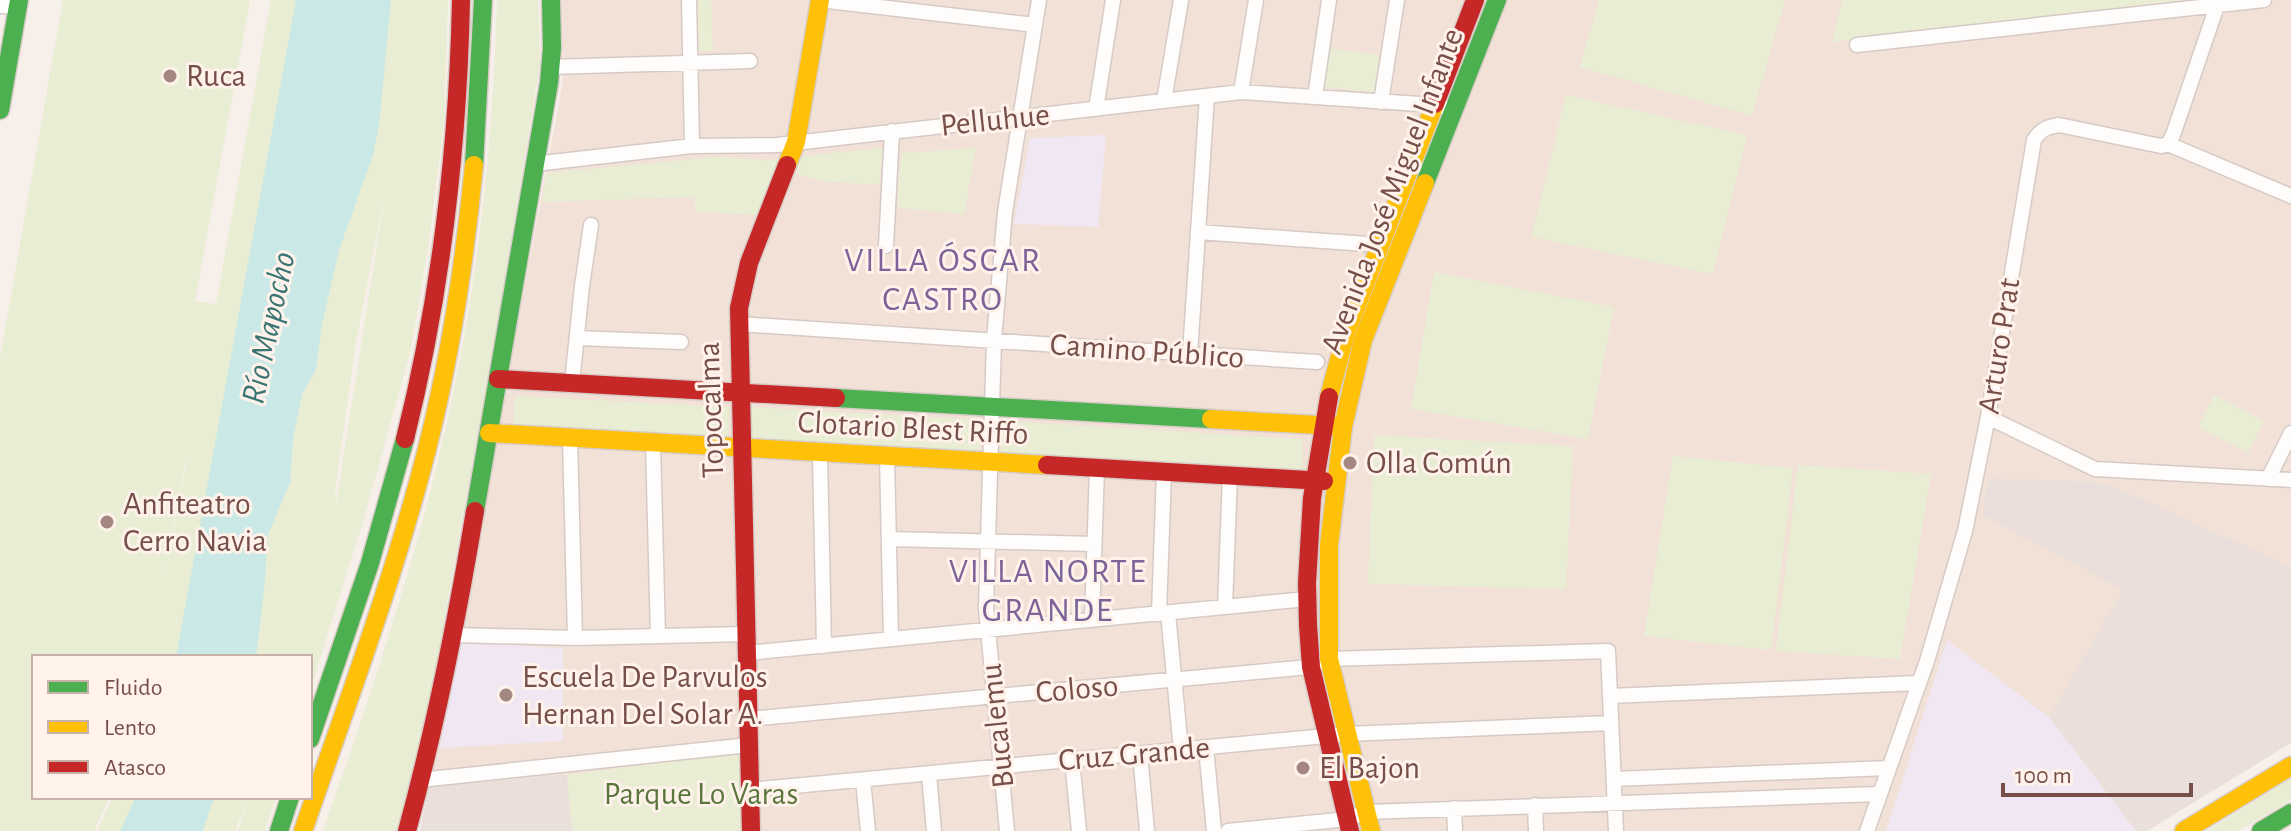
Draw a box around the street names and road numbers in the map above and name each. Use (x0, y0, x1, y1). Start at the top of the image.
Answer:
street label: Avenida José Miguel Infante (1315, 24, 1469, 358)
street label: Pelluhue (939, 98, 1051, 142)
street label: Arturo Prat (1972, 276, 2026, 416)
street label: Camino Público (1049, 328, 1245, 374)
street label: Topocalma (693, 341, 729, 479)
street label: Clotario Blest Riffo (797, 406, 1029, 450)
street label: Bucalemu (975, 662, 1019, 790)
street label: Coloso (1034, 669, 1120, 709)
street label: Cruz Grande (1057, 731, 1211, 777)

